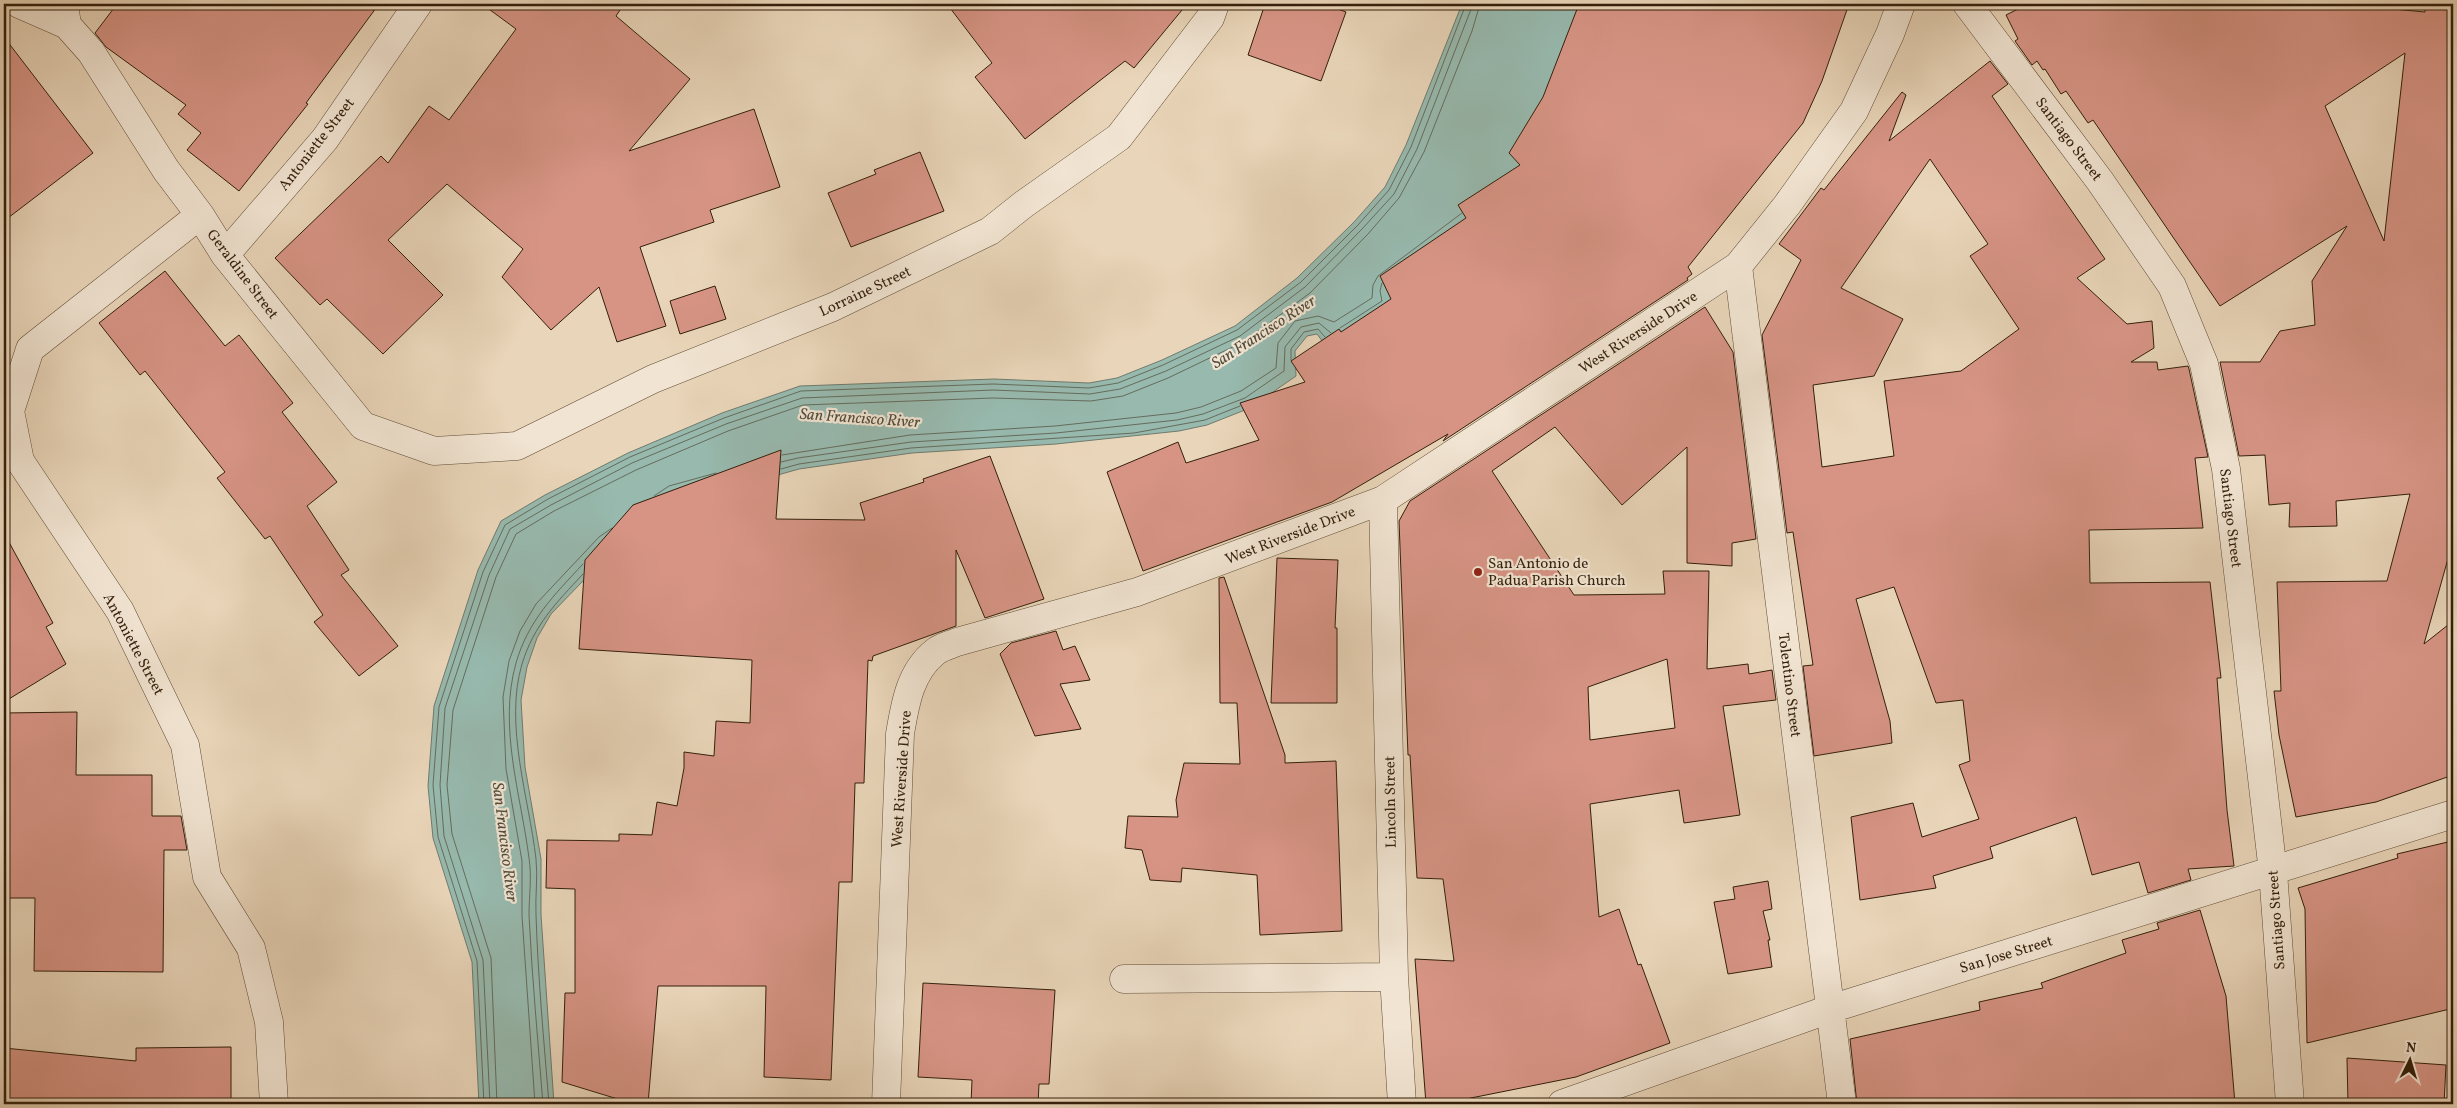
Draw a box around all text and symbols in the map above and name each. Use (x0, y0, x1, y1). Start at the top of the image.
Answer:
street label: Antoniette Street (274, 94, 360, 196)
street label: Santiago Street (2029, 94, 2106, 186)
street label: Geraldine Street (201, 226, 283, 324)
street label: Lorraine Street (816, 262, 915, 323)
street label: West Riverside Drive (1575, 287, 1702, 380)
water label: San Francisco River (1208, 290, 1321, 375)
water label: San Francisco River (799, 404, 922, 434)
street label: Santiago Street (2213, 467, 2246, 569)
street label: West Riverside Drive (1222, 502, 1359, 571)
place label: San Antonio de Padua Parish Church (1488, 554, 1626, 592)
marker: San Antonio de Padua Parish Church (1472, 566, 1484, 578)
street label: Antoniette Street (97, 590, 168, 699)
street label: Tolentino Street (1772, 632, 1805, 739)
street label: West Riverside Drive (887, 710, 918, 849)
street label: Lincoln Street (1380, 756, 1403, 848)
water label: San Francisco River (486, 781, 522, 904)
street label: Santiago Street (2264, 869, 2291, 970)
street label: San Jose Street (1957, 931, 2056, 980)
north arrow (2384, 1036, 2434, 1086)
text: N (2405, 1039, 2417, 1058)

